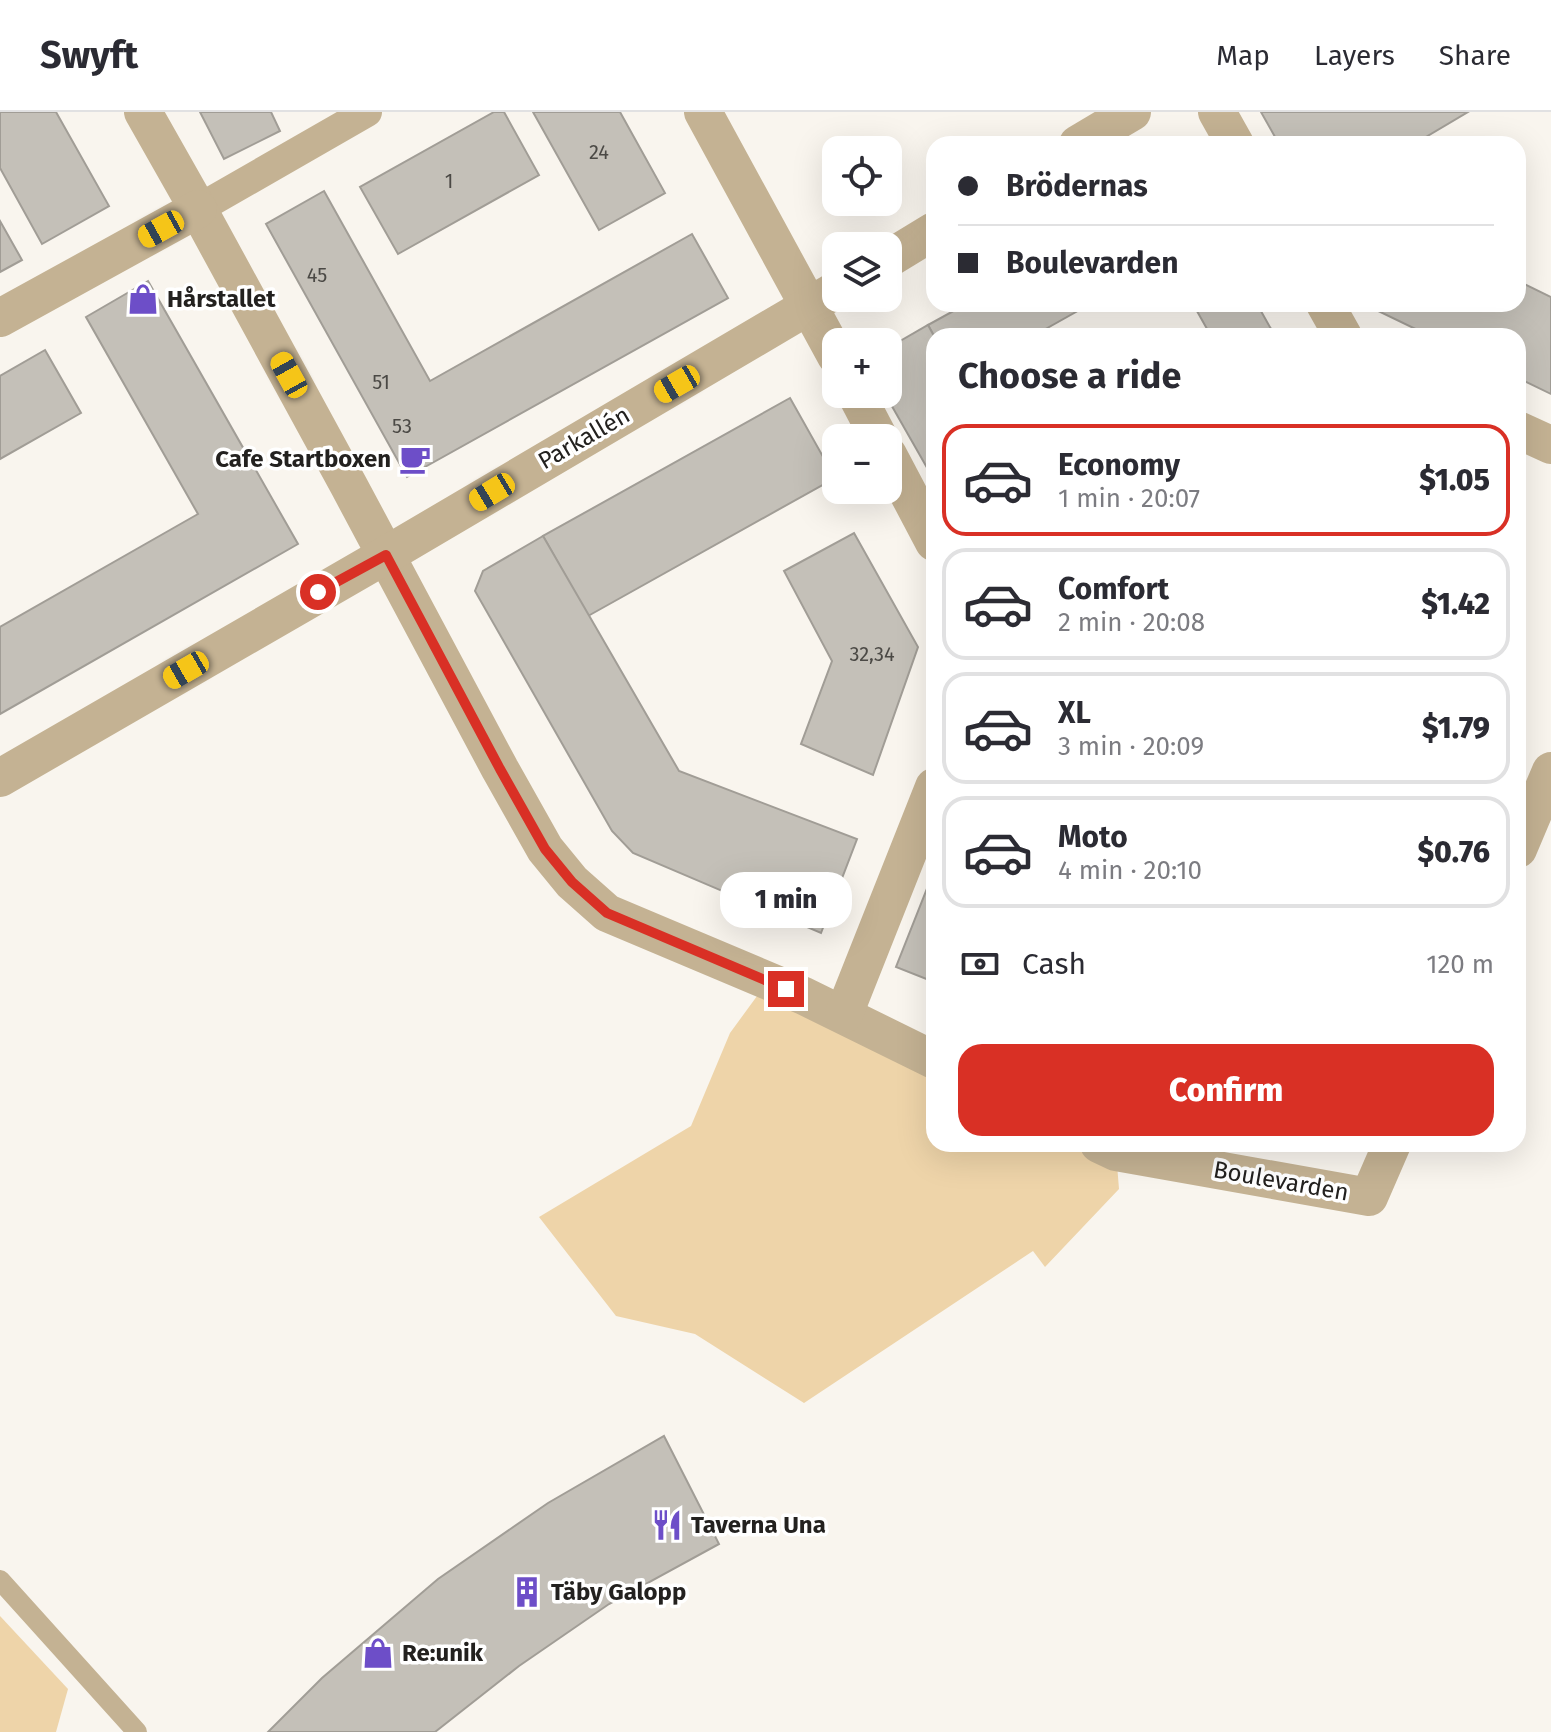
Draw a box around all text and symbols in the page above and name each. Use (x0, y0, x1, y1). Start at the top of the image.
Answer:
text: Swyft (40, 32, 138, 78)
text: Map (1216, 39, 1270, 72)
text: Layers (1314, 39, 1395, 72)
text: Share (1439, 39, 1511, 72)
map controls (822, 136, 902, 504)
button: locate (822, 136, 902, 216)
house number: 24 (589, 140, 609, 164)
text: Brödernas (1006, 168, 1148, 204)
house number: 1 (445, 169, 453, 193)
car (134, 207, 188, 251)
button: layers (822, 232, 902, 312)
text: Boulevarden (1006, 245, 1178, 281)
house number: 45 (307, 263, 327, 287)
shop icon: Hårstallet (126, 282, 160, 316)
place label: Hårstallet (167, 285, 276, 313)
button: + (822, 328, 902, 408)
car (267, 348, 311, 402)
text: Choose a ride (958, 354, 1181, 398)
car (650, 362, 704, 406)
house number: 51 (372, 370, 390, 394)
street label: Parkallén (533, 401, 635, 475)
house number: 53 (392, 414, 412, 438)
button: − (822, 424, 902, 504)
cafe icon: Cafe Startboxen (398, 442, 432, 476)
icon: car (962, 444, 1034, 516)
place label: Cafe Startboxen (215, 445, 391, 473)
text: Economy (1058, 447, 1180, 483)
text: $1.05 (1419, 462, 1490, 498)
car (465, 469, 519, 515)
text: 1 min · 20:07 (1058, 483, 1200, 514)
icon: car (962, 568, 1034, 640)
text: Comfort (1058, 571, 1169, 607)
route start (300, 574, 336, 610)
text: $1.42 (1421, 586, 1490, 622)
text: 2 min · 20:08 (1058, 607, 1205, 638)
house number: 32,34 (849, 642, 895, 666)
car (159, 648, 213, 692)
icon: car (962, 692, 1034, 764)
text: XL (1058, 695, 1091, 731)
text: $1.79 (1422, 710, 1490, 746)
text: 3 min · 20:09 (1058, 731, 1204, 762)
icon: car (962, 816, 1034, 888)
text: Moto (1058, 819, 1128, 855)
text: $0.76 (1417, 834, 1490, 870)
text: 4 min · 20:10 (1058, 855, 1202, 886)
callout: 1 min (720, 873, 852, 929)
text: 1 min (755, 884, 817, 915)
icon: cash (958, 942, 1002, 986)
text: Cash (1022, 946, 1086, 982)
text: 120 m (1426, 949, 1494, 980)
route end (768, 971, 804, 1007)
button: Confirm (958, 1044, 1494, 1136)
street label: Boulevarden (1211, 1155, 1351, 1207)
restaurant icon: Taverna Una (650, 1508, 684, 1542)
place label: Taverna Una (691, 1511, 826, 1539)
building icon: Täby Galopp (510, 1575, 544, 1609)
place label: Täby Galopp (551, 1578, 686, 1606)
shop icon: Re:unik (361, 1636, 395, 1670)
place label: Re:unik (402, 1639, 484, 1667)

